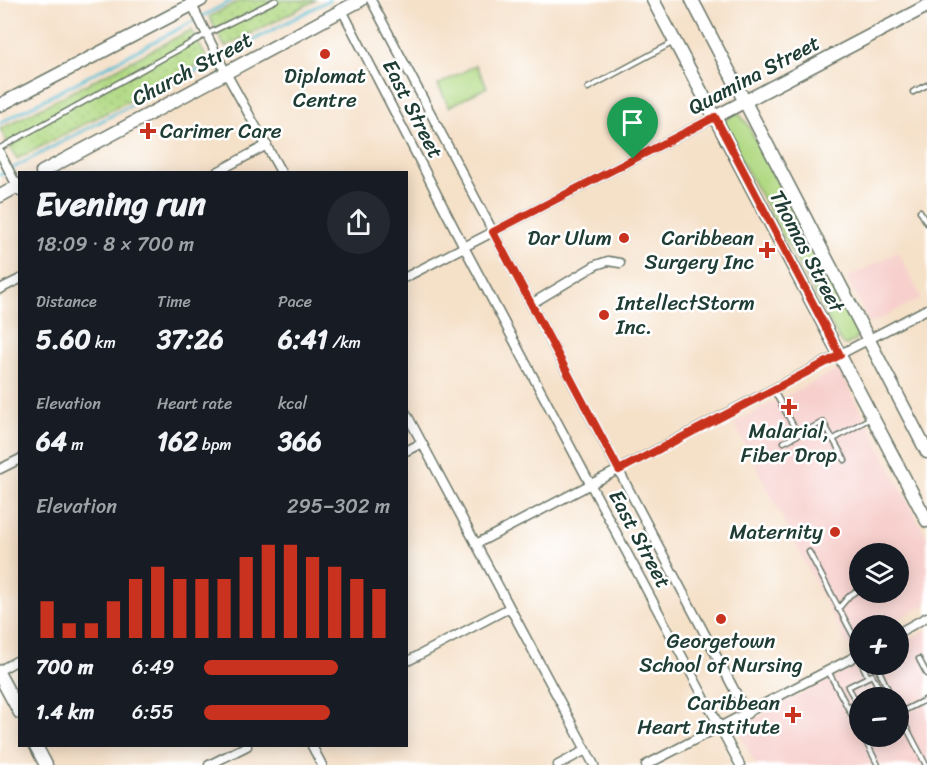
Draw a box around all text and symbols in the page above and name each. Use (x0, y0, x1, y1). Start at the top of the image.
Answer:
street label: Church Street (125, 21, 259, 117)
street label: Quamina Street (681, 24, 827, 126)
marker: Diplomat Centre (318, 47, 332, 61)
street label: East Street (372, 52, 454, 166)
place label: Diplomat Centre (284, 57, 366, 119)
pin (607, 97, 658, 159)
icon: arrive (616, 106, 649, 139)
place label: Carimer Care (160, 112, 282, 150)
marker: Carimer Care (141, 124, 155, 138)
text: Evening run (36, 175, 206, 233)
street label: Thomas Street (759, 183, 856, 321)
button: share (327, 191, 390, 254)
place label: Dar Ulum (528, 219, 612, 257)
place label: Caribbean Surgery Inc (644, 219, 755, 281)
text: 18:09 · 8 × 700 m (36, 227, 194, 262)
marker: Dar Ulum (617, 231, 631, 245)
marker: Caribbean Surgery Inc (758, 241, 776, 259)
place label: IntellectStorm Inc. (615, 284, 755, 346)
text: Distance (36, 287, 97, 316)
text: Time (157, 287, 191, 316)
text: Pace (278, 287, 312, 316)
marker: IntellectStorm Inc. (597, 308, 611, 322)
text: 5.60 (36, 316, 91, 362)
text: 37:26 (157, 316, 224, 362)
text: 6:41 (278, 316, 328, 362)
text: km (91, 328, 116, 357)
text: /km (328, 328, 361, 357)
text: Elevation (36, 389, 101, 418)
text: Heart rate (157, 389, 232, 418)
text: kcal (278, 389, 307, 418)
marker: Malarial, Fiber Drop (780, 398, 798, 416)
place label: Malarial, Fiber Drop (741, 412, 837, 474)
text: 64 (36, 418, 67, 464)
text: 162 (157, 418, 198, 464)
text: 366 (278, 418, 322, 464)
text: m (67, 430, 83, 459)
text: bpm (198, 430, 232, 459)
street label: East Street (598, 483, 682, 595)
text: Elevation (36, 489, 117, 524)
text: 295–302 m (287, 489, 390, 524)
place label: Maternity (729, 513, 823, 551)
marker: Maternity (828, 525, 842, 539)
map controls (849, 543, 909, 747)
button: layers (849, 543, 909, 603)
marker: Georgetown School of Nursing (714, 612, 728, 626)
button: + (849, 615, 909, 675)
place label: Georgetown School of Nursing (639, 622, 803, 684)
text: 700 m (36, 650, 93, 685)
text: 6:49 (132, 650, 174, 685)
place label: Caribbean Heart Institute (637, 684, 780, 746)
button: − (849, 687, 909, 747)
text: 1.4 km (36, 695, 94, 730)
text: 6:55 (132, 695, 174, 730)
marker: Caribbean Heart Institute (784, 706, 802, 724)

